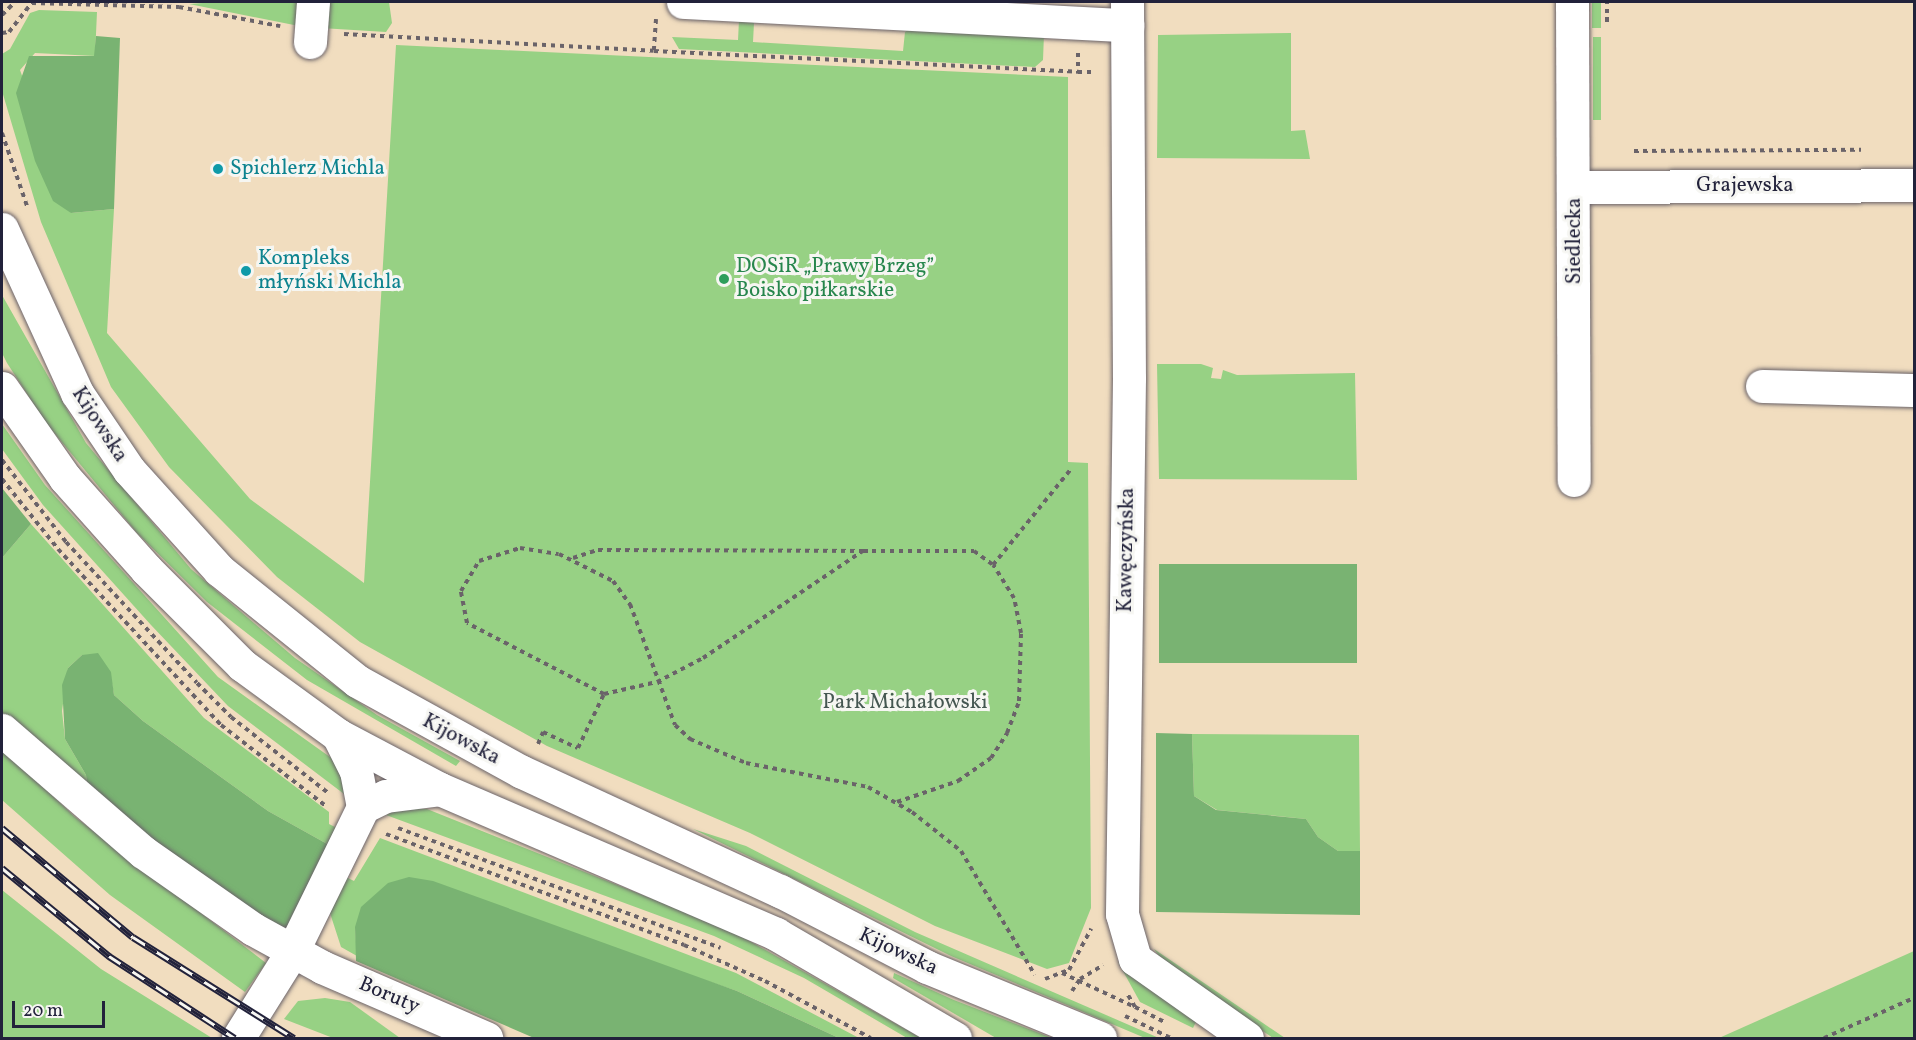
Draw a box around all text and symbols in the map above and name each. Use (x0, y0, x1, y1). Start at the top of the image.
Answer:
place label: Spichlerz Michla (230, 156, 385, 182)
marker: Spichlerz Michla (211, 162, 225, 176)
street label: Grajewska (1696, 173, 1794, 199)
street label: Siedlecka (1562, 198, 1588, 284)
place label: Kompleks młyński Michla (258, 246, 402, 296)
place label: DOSiR „Prawy Brzeg” Boisko piłkarskie (736, 254, 935, 304)
marker: Kompleks młyński Michla (239, 264, 253, 278)
marker: DOSiR „Prawy Brzeg” Boisko piłkarskie (717, 272, 731, 286)
street label: Kijowska (65, 383, 133, 467)
street label: Kawęczyńska (1113, 487, 1141, 613)
park label: Park Michałowski (822, 690, 988, 716)
street label: Kijowska (418, 709, 504, 771)
street label: Kijowska (854, 923, 942, 981)
street label: Boruty (355, 972, 423, 1020)
scale bar (15, 989, 108, 1027)
text: 20 m (23, 999, 63, 1024)

